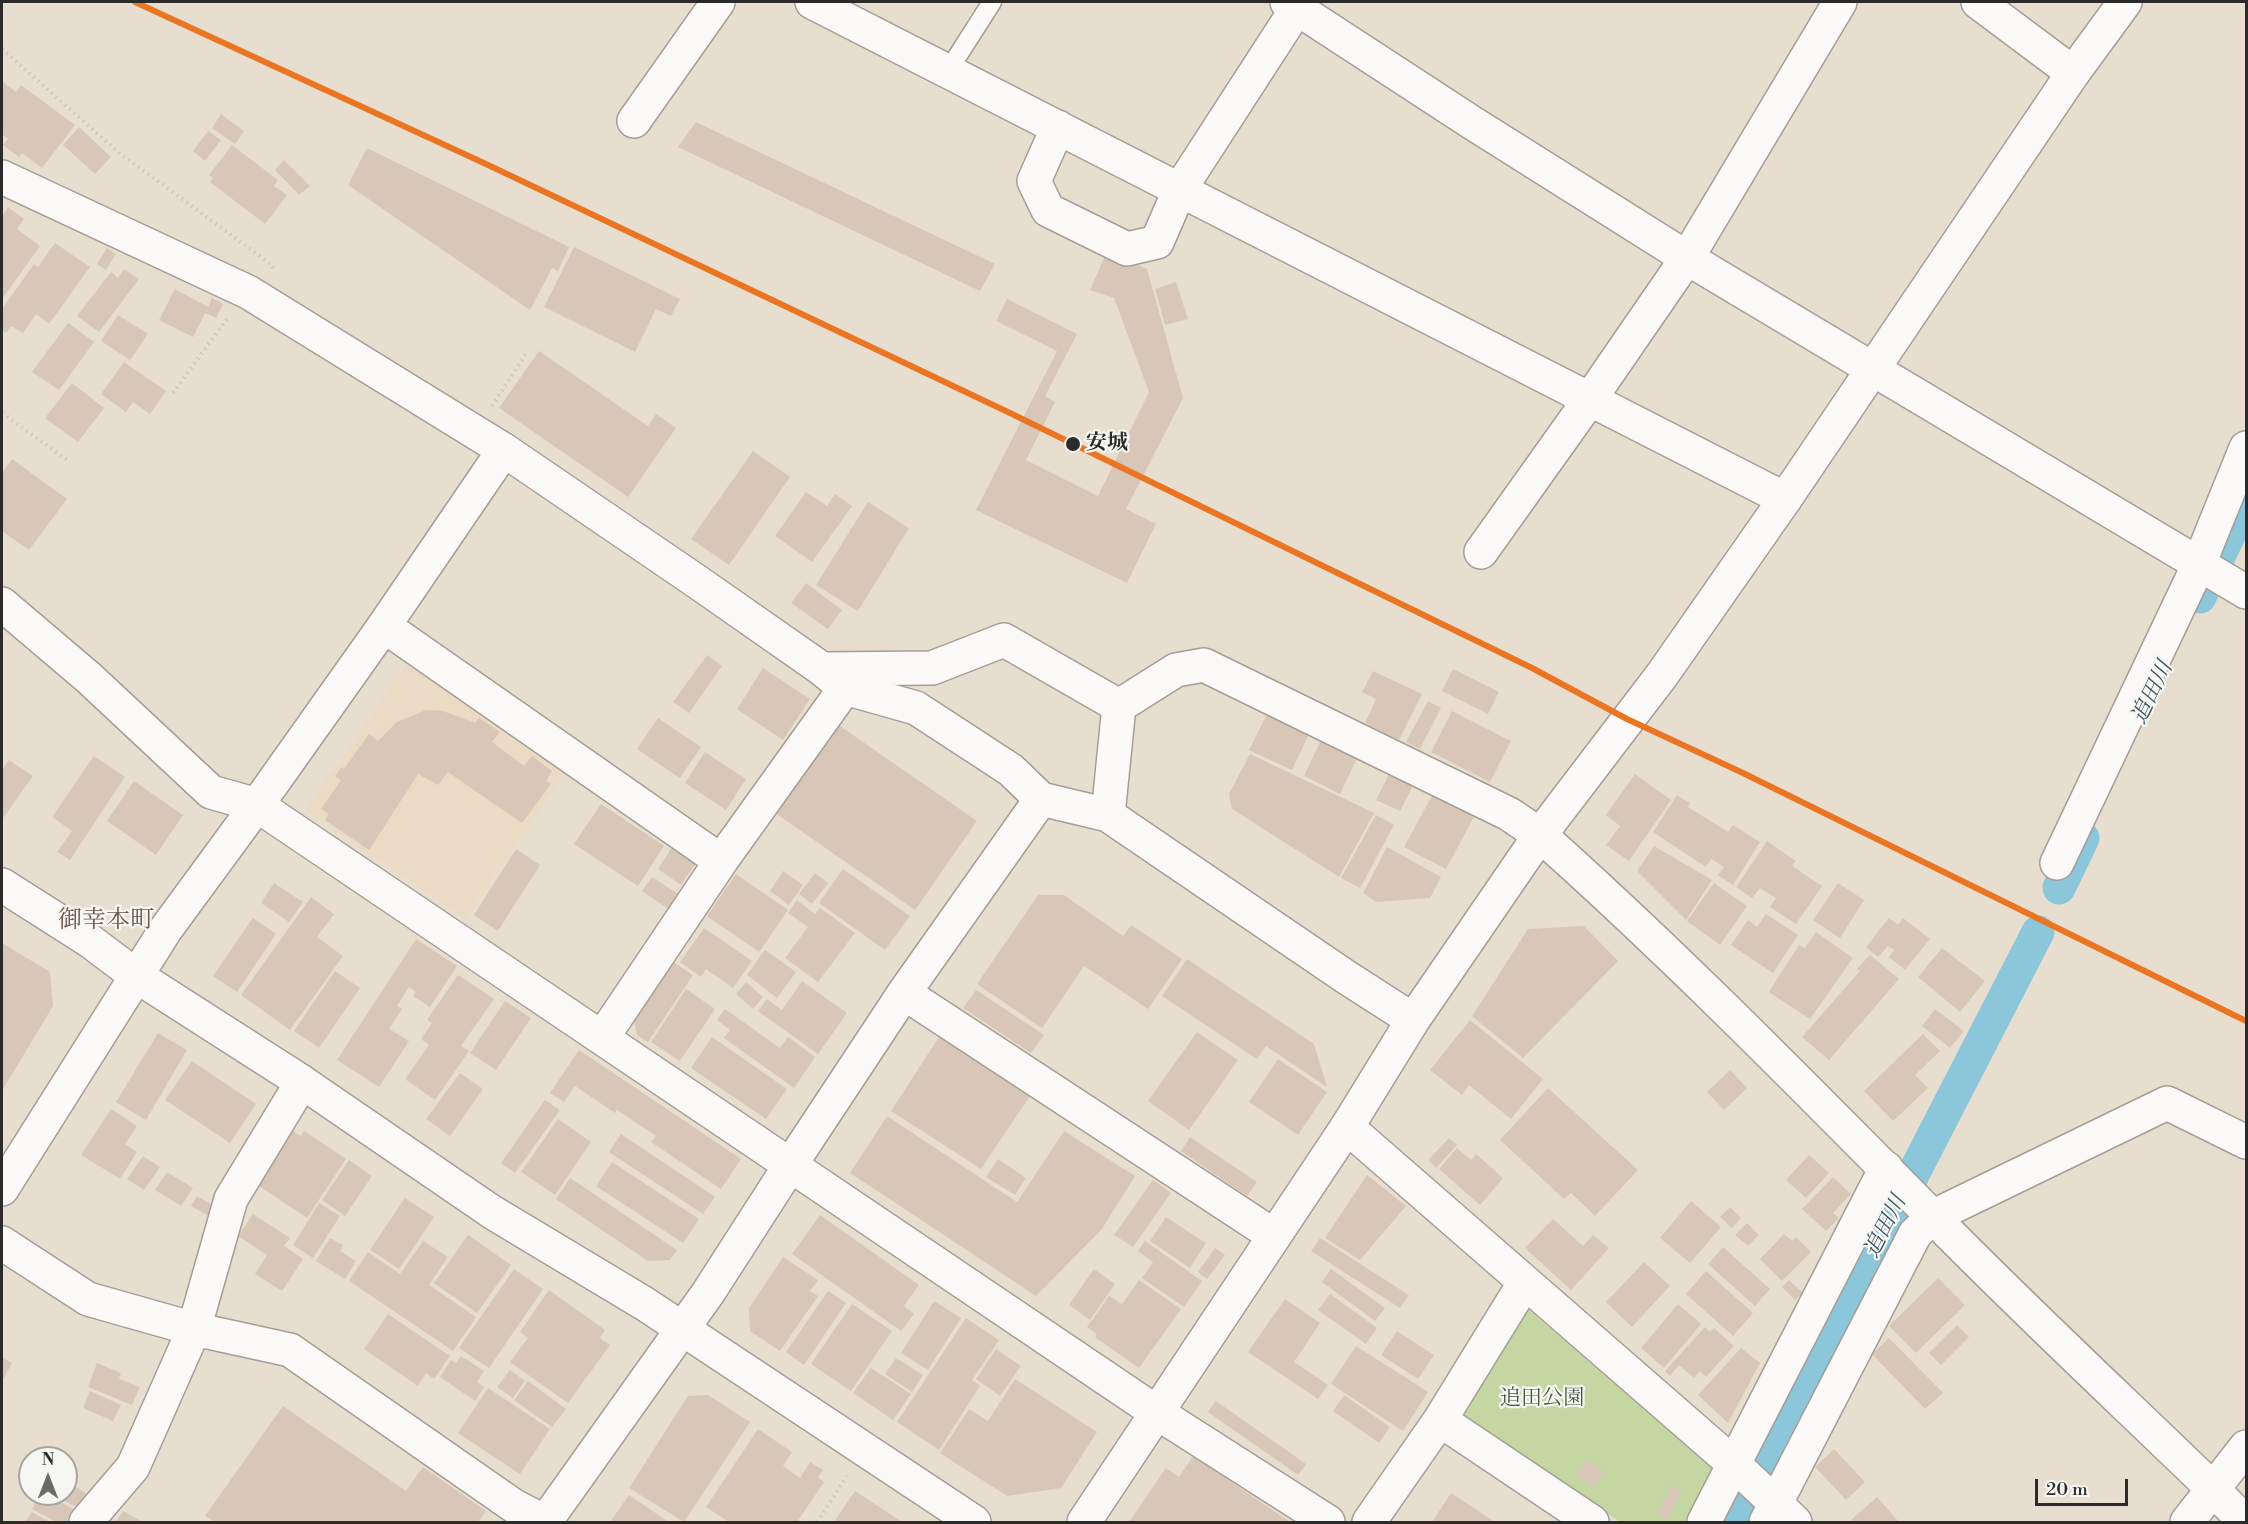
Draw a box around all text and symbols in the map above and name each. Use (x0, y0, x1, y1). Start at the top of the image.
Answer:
place label: 安城 (1086, 431, 1128, 457)
marker: 安城 (1064, 435, 1082, 453)
water label: 追田川 (2127, 658, 2179, 728)
district label: 御幸本町 (58, 907, 154, 935)
water label: 追田川 (1859, 1192, 1913, 1262)
park label: 追田公園 (1500, 1386, 1584, 1412)
north arrow (18, 1446, 78, 1506)
text: N (42, 1450, 54, 1470)
scale bar (2038, 1467, 2131, 1505)
text: 20 m (2046, 1478, 2088, 1501)

